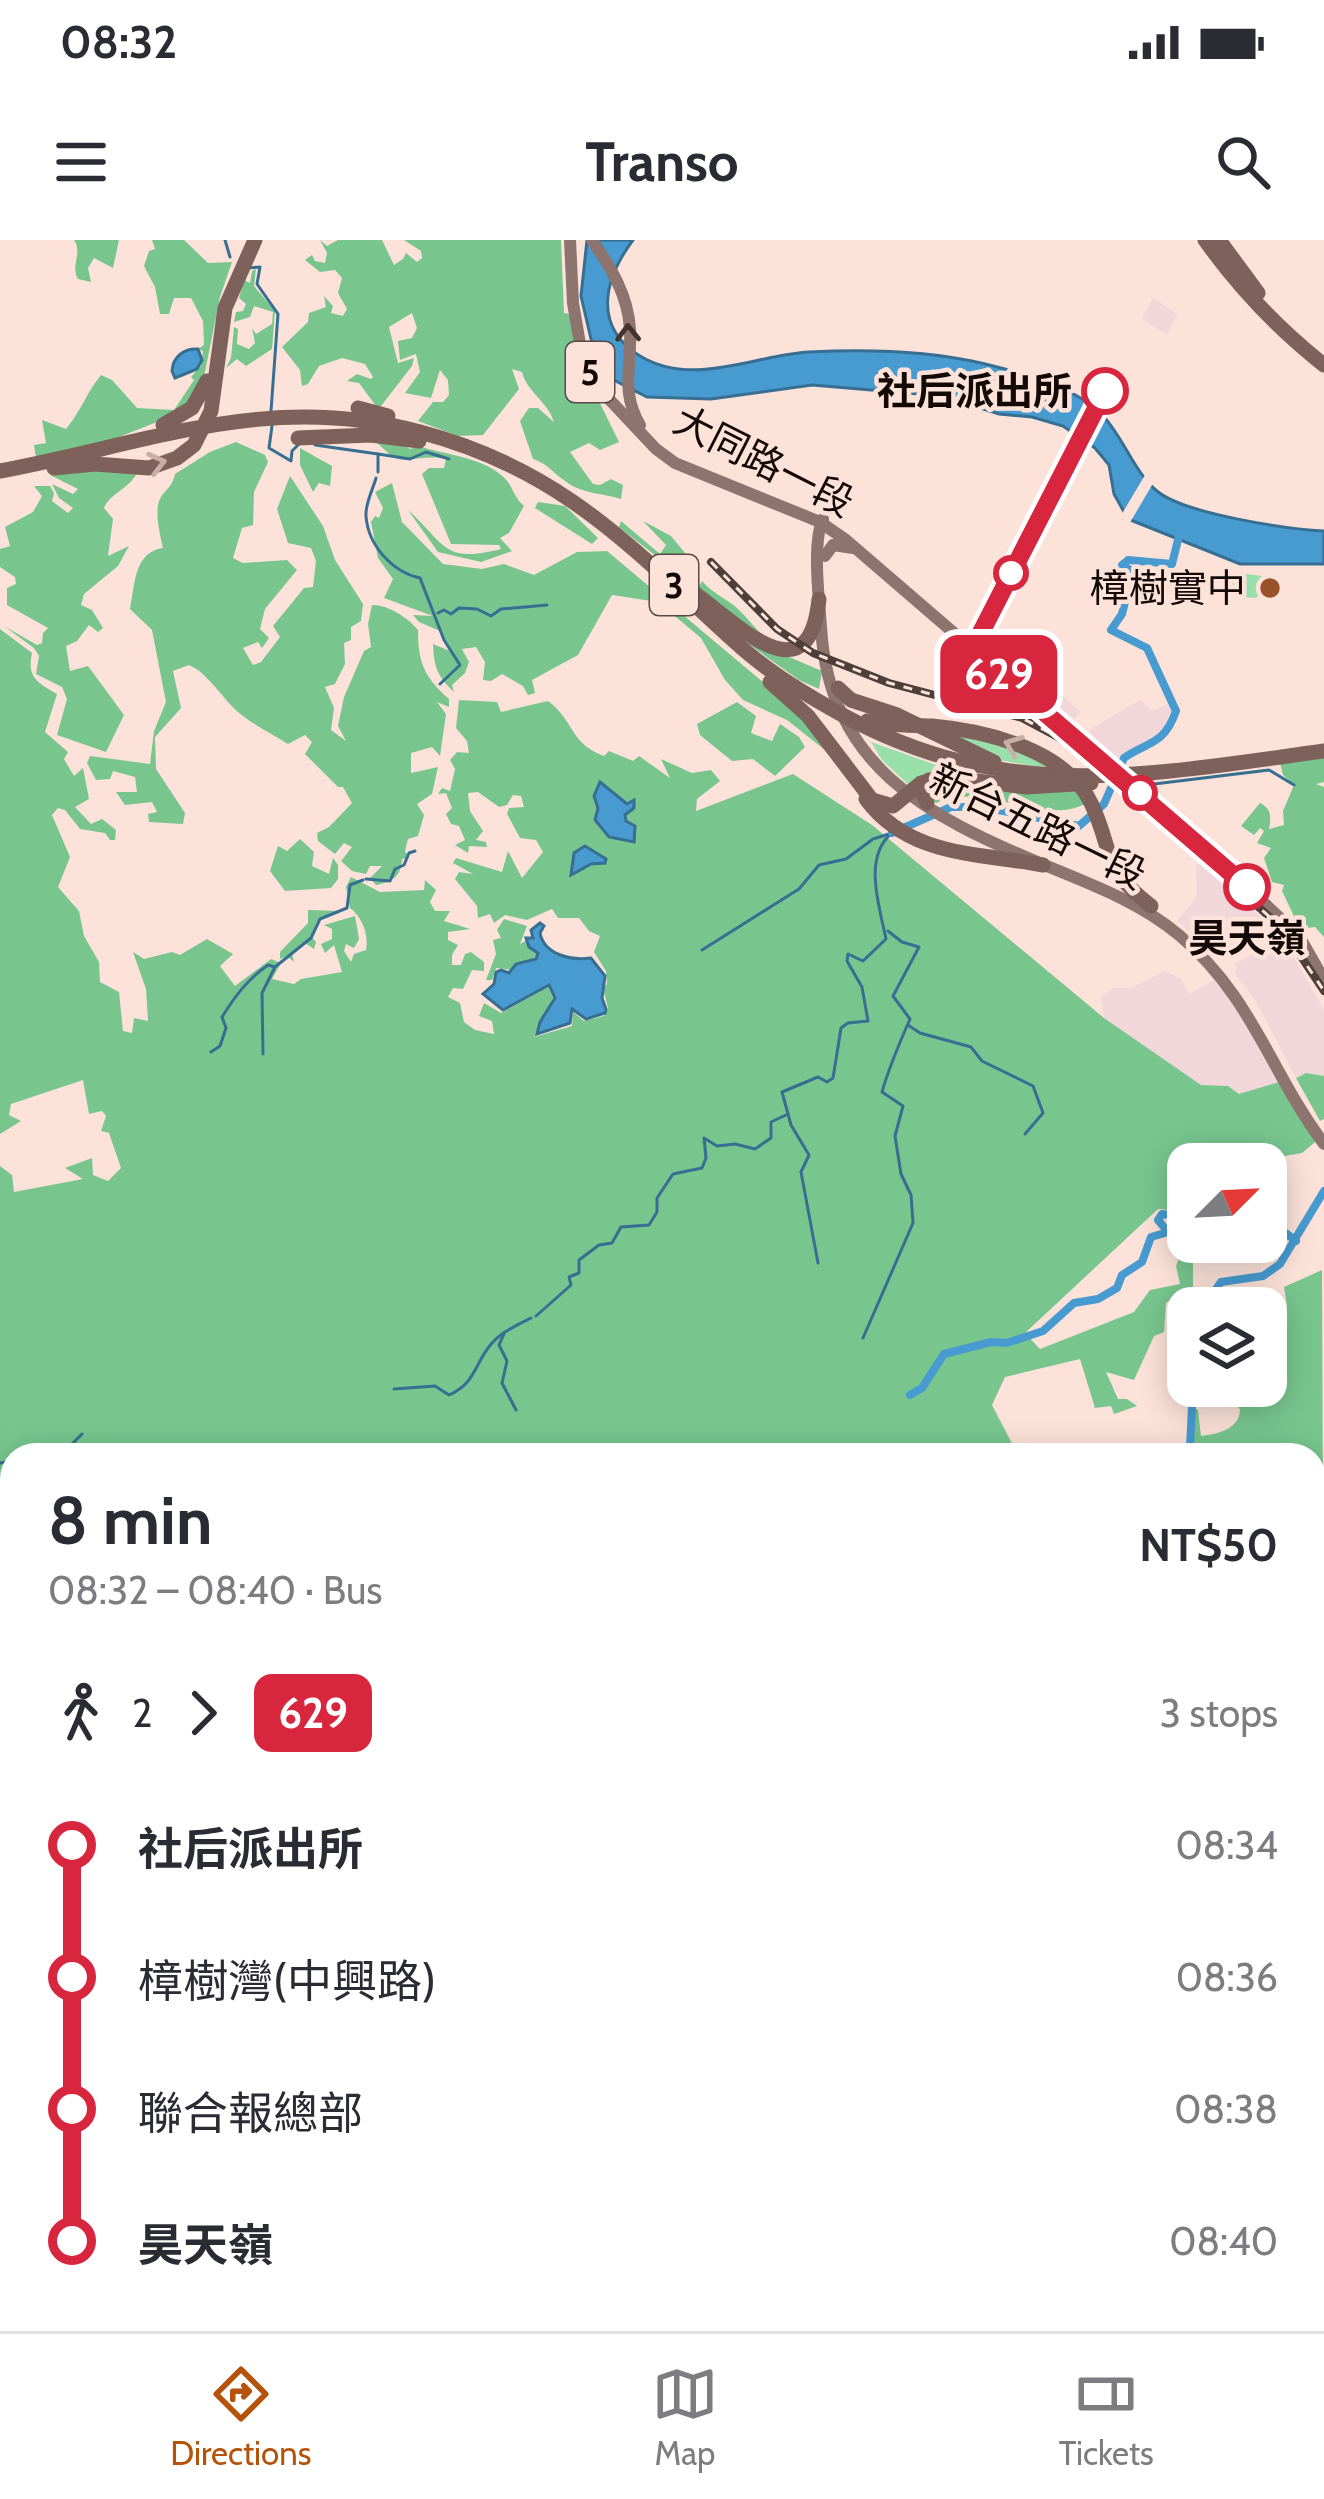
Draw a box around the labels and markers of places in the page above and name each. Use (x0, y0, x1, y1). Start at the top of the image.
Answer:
place label: 社后派出所 (877, 367, 1072, 415)
marker: 社后派出所 (1083, 369, 1127, 413)
unlabelled marker (995, 557, 1027, 589)
place label: 樟樹實中 (1090, 564, 1246, 612)
marker: 樟樹實中 (1257, 575, 1283, 601)
unlabelled marker (1124, 777, 1156, 809)
marker: 昊天嶺 (1225, 865, 1269, 909)
place label: 昊天嶺 (1188, 914, 1306, 962)

